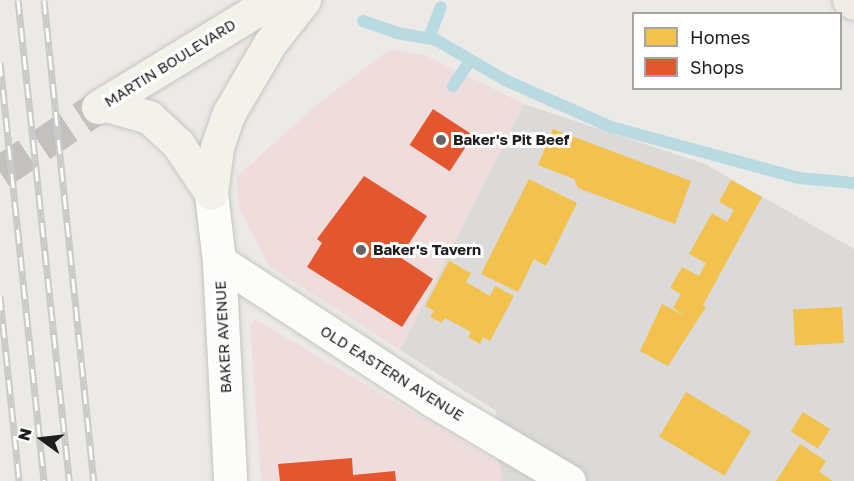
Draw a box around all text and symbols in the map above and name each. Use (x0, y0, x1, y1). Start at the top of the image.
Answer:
legend (632, 12, 842, 90)
street label: MARTIN BOULEVARD (101, 15, 239, 111)
text: Homes (690, 26, 750, 48)
text: Shops (690, 56, 744, 78)
place label: Baker's Pit Beef (453, 131, 569, 149)
marker: Baker's Pit Beef (434, 133, 448, 147)
place label: Baker's Tavern (373, 241, 481, 259)
marker: Baker's Tavern (354, 243, 368, 257)
street label: BAKER AVENUE (211, 280, 235, 394)
street label: OLD EASTERN AVENUE (317, 321, 467, 425)
north arrow (12, 409, 72, 469)
text: N (13, 426, 36, 443)

